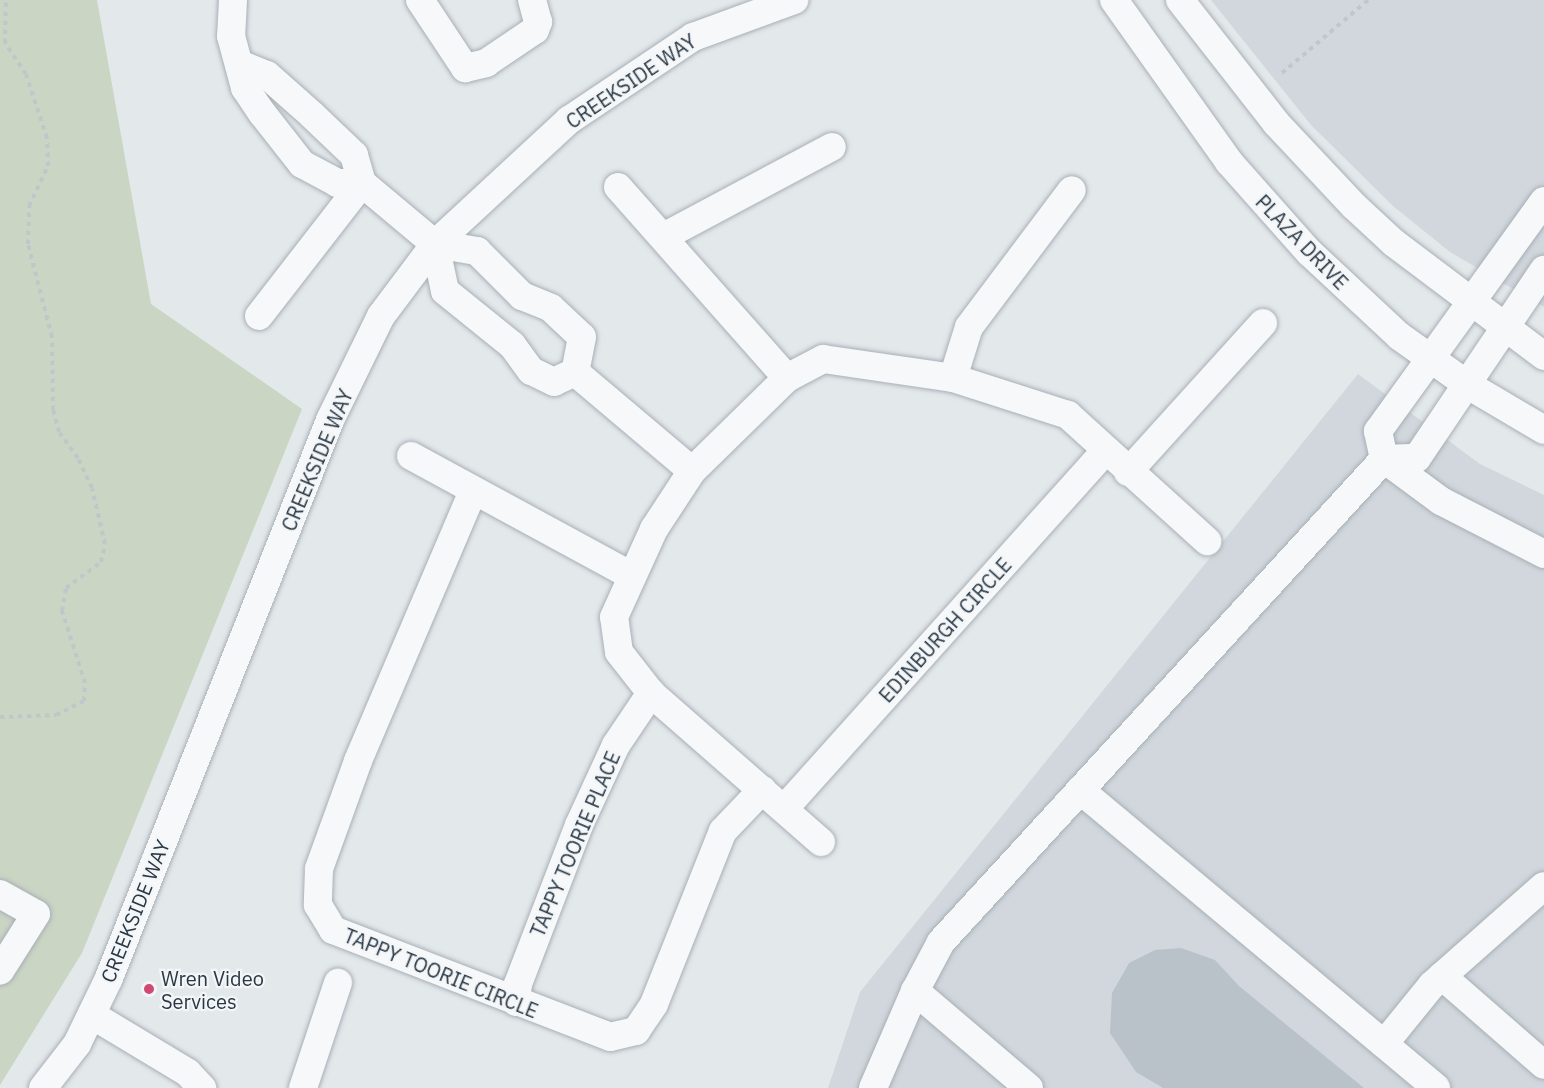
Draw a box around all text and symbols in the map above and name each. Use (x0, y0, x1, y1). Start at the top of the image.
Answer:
street label: CREEKSIDE WAY (561, 29, 701, 133)
street label: PLAZA DRIVE (1251, 190, 1353, 294)
street label: CREEKSIDE WAY (276, 385, 358, 535)
street label: EDINBURGH CIRCLE (874, 553, 1016, 707)
street label: TAPPY TOORIE PLACE (525, 748, 625, 940)
street label: CREEKSIDE WAY (95, 836, 175, 986)
street label: TAPPY TOORIE CIRCLE (340, 923, 542, 1023)
place label: Wren Video Services (161, 966, 264, 1013)
marker: Wren Video Services (142, 982, 156, 996)

